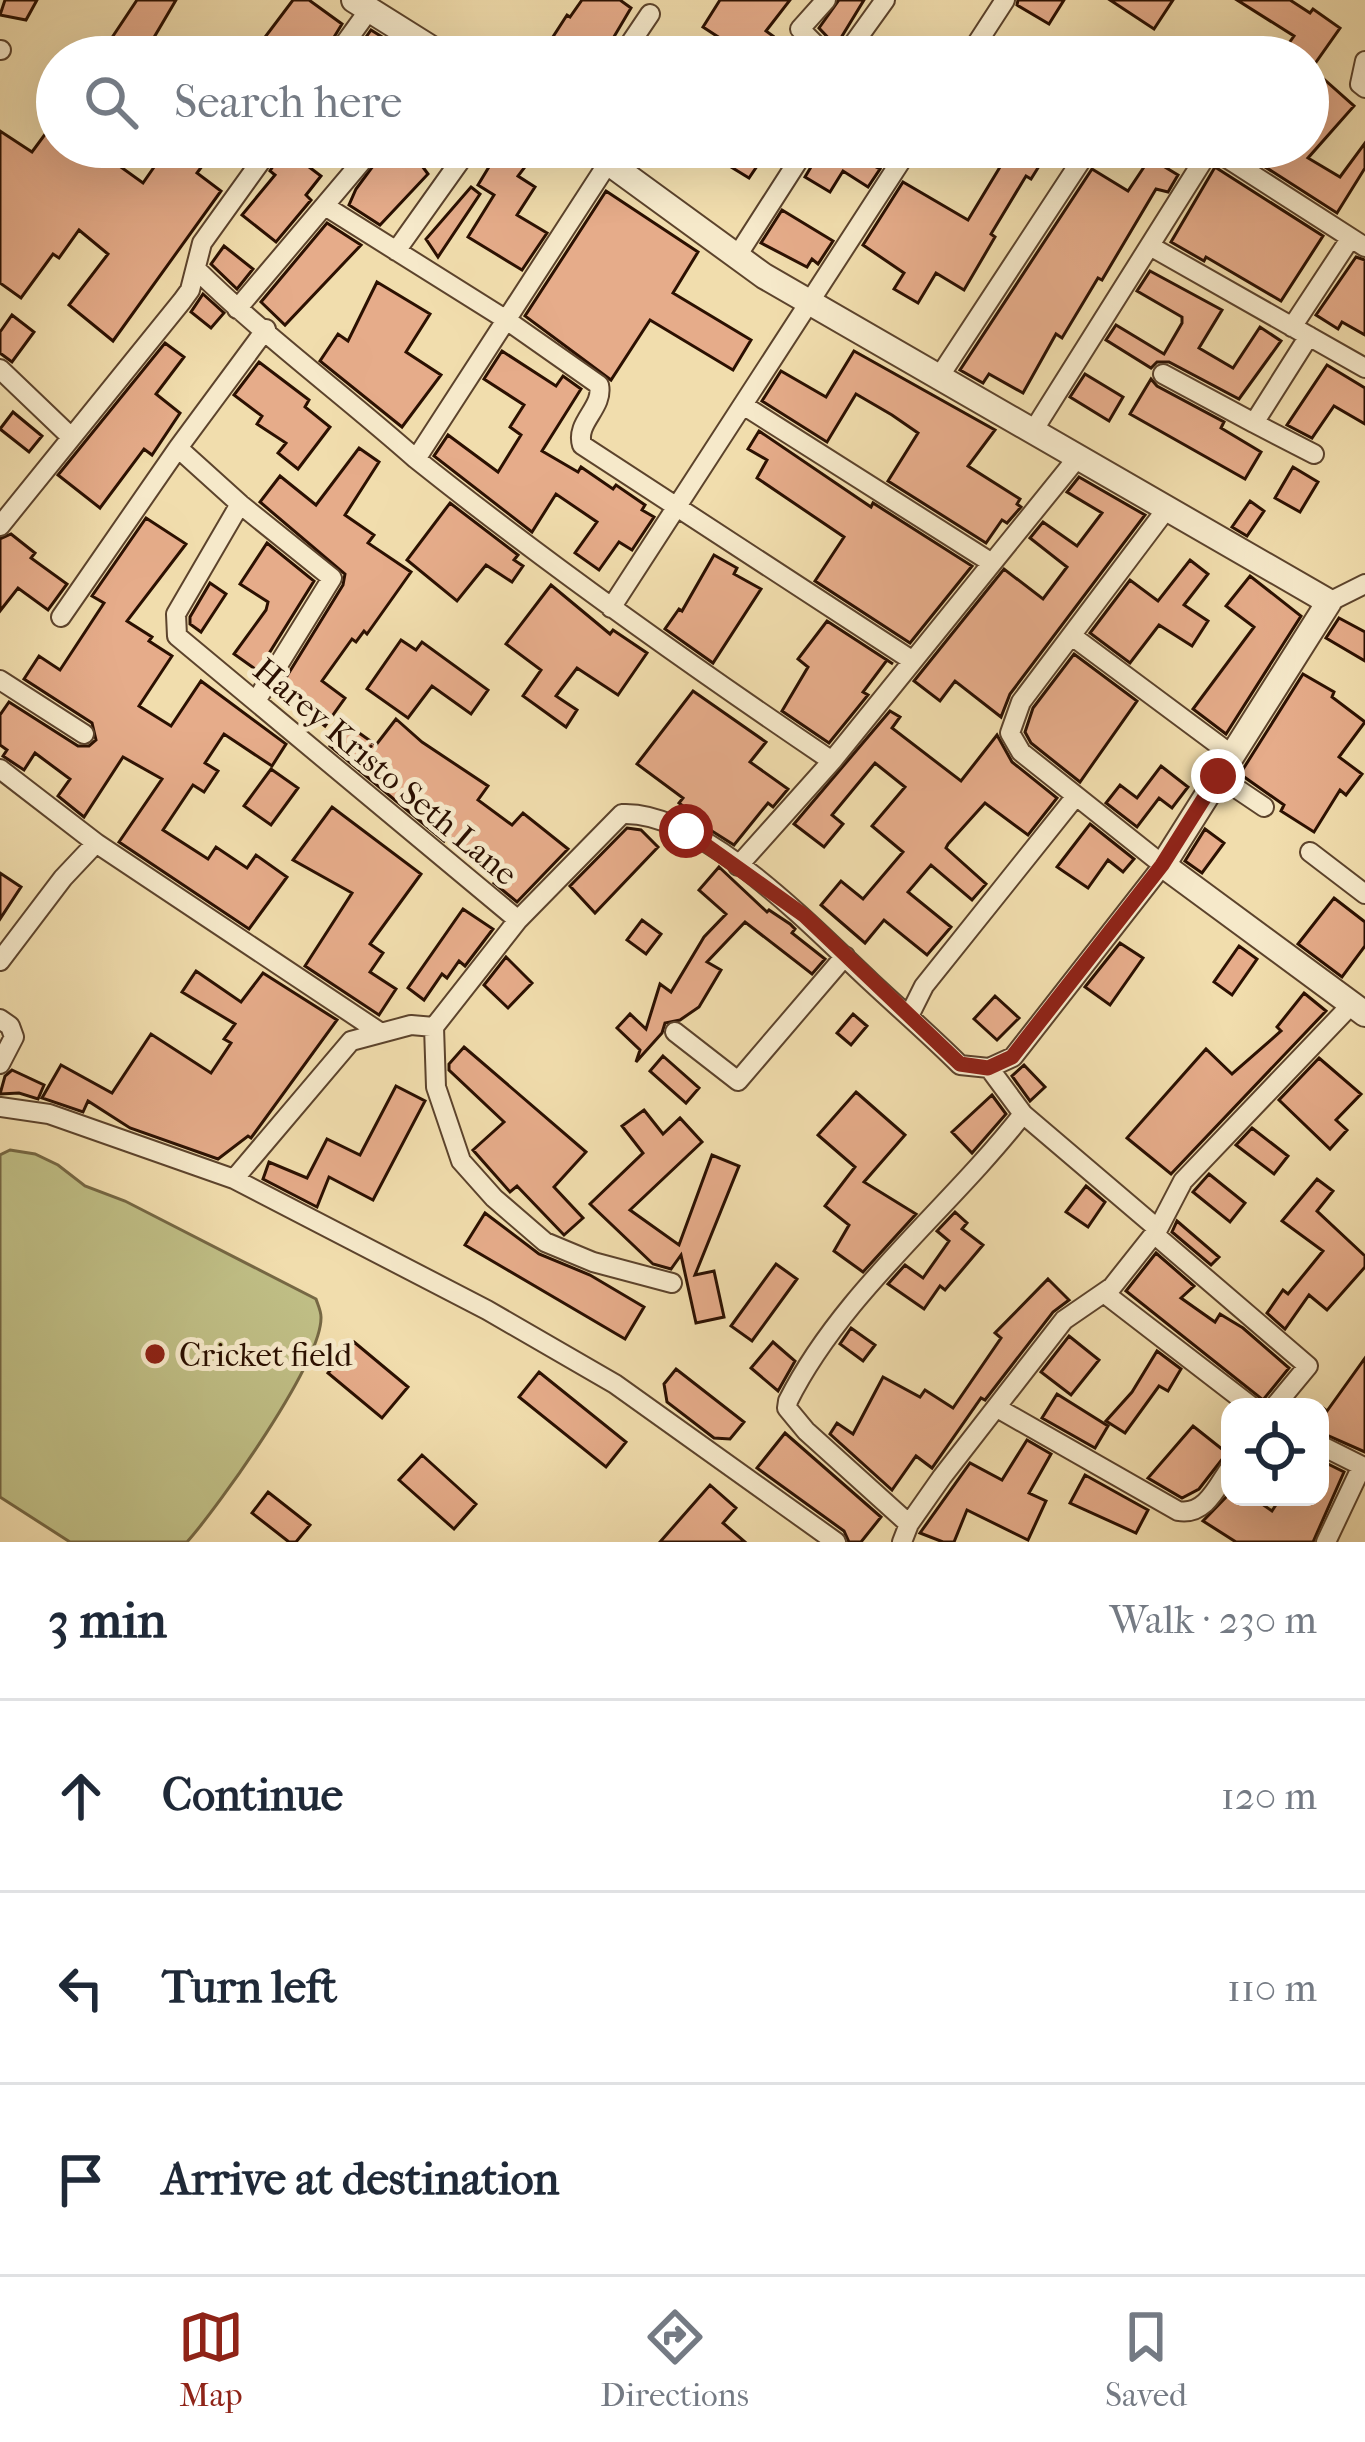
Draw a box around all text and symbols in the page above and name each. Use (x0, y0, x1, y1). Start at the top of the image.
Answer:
search box (36, 36, 1329, 168)
icon: search (78, 69, 144, 135)
text: Search here (174, 76, 402, 129)
street label: Harey Kristo Seth Lane (245, 650, 525, 894)
route end (1191, 749, 1245, 803)
route start (659, 804, 713, 858)
place label: Cricket field (179, 1336, 353, 1375)
marker: Cricket field (142, 1341, 168, 1367)
map controls (1221, 1398, 1329, 1506)
button: locate (1221, 1398, 1329, 1506)
text: 3 min (48, 1590, 167, 1650)
text: Walk · 230 m (1110, 1597, 1317, 1643)
icon: ahead (48, 1763, 114, 1829)
text: Continue (162, 1769, 343, 1822)
text: 120 m (1221, 1773, 1317, 1819)
icon: left (48, 1955, 114, 2021)
text: Turn left (162, 1961, 337, 2014)
text: 110 m (1227, 1965, 1317, 2011)
icon: arrive (48, 2147, 114, 2213)
text: Arrive at destination (162, 2153, 559, 2206)
tab: Map (178, 2304, 244, 2415)
tab: Directions (600, 2304, 749, 2415)
tab: Saved (1105, 2304, 1187, 2415)

